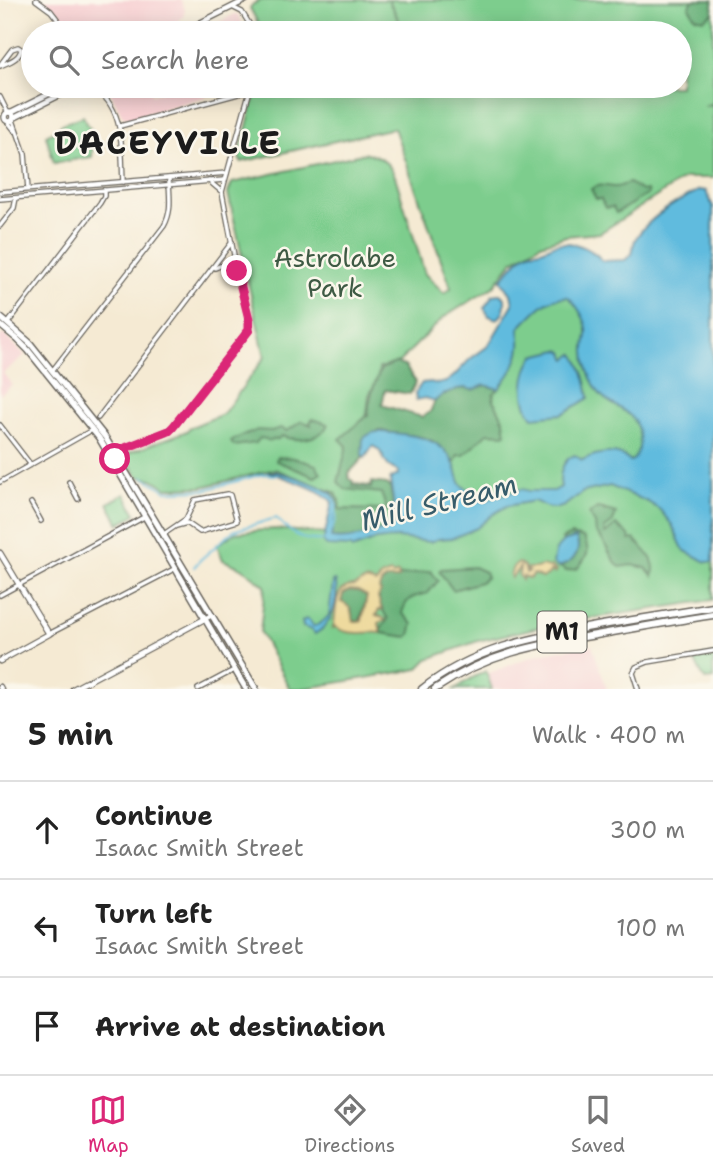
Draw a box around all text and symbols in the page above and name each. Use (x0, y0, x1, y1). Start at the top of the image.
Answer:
search box (21, 21, 692, 98)
icon: search (45, 41, 83, 79)
text: Search here (101, 42, 250, 77)
district label: DACEYVILLE (54, 120, 282, 165)
park label: Astrolabe Park (274, 240, 396, 305)
route end (221, 255, 252, 286)
route start (99, 443, 130, 474)
water label: Mill Stream (357, 464, 521, 540)
road number: M1 (538, 612, 586, 652)
text: 5 min (28, 714, 113, 755)
text: Walk · 400 m (532, 720, 685, 750)
text: Continue (95, 798, 213, 833)
icon: ahead (28, 811, 66, 849)
text: 300 m (610, 815, 685, 845)
text: Isaac Smith Street (95, 833, 304, 863)
text: Turn left (95, 896, 212, 931)
icon: left (28, 909, 66, 947)
text: 100 m (616, 913, 685, 943)
text: Isaac Smith Street (95, 931, 304, 961)
icon: arrive (28, 1007, 66, 1045)
text: Arrive at destination (95, 1009, 385, 1044)
tab: Map (88, 1091, 129, 1158)
tab: Directions (305, 1091, 395, 1158)
tab: Saved (571, 1091, 625, 1158)

